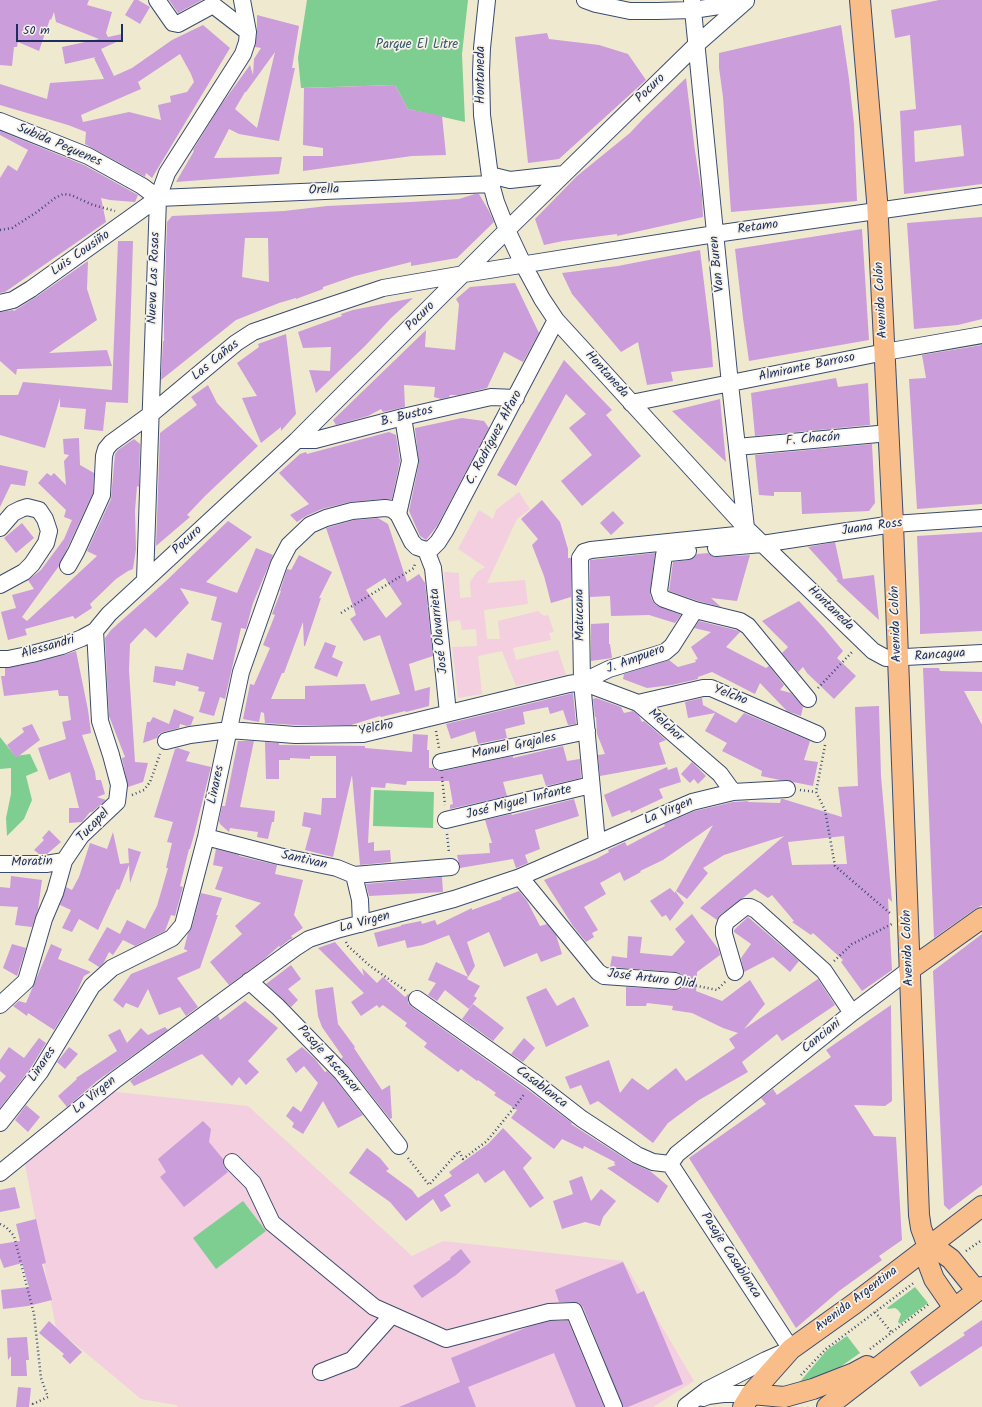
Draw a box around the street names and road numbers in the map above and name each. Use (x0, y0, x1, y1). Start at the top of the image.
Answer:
street label: Hontaneda (474, 46, 490, 104)
street label: Pocuro (633, 71, 669, 107)
street label: Subida Pequenes (14, 121, 104, 171)
street label: Orella (308, 183, 340, 199)
street label: Retamo (737, 217, 779, 239)
street label: Luis Cousiño (48, 228, 114, 280)
street label: Nueva Las Rosas (146, 232, 164, 324)
street label: Van Buren (707, 235, 729, 293)
street label: Avenida Colón (872, 261, 892, 339)
street label: Pocuro (403, 299, 439, 335)
street label: Las Cañas (189, 337, 243, 385)
street label: Hontaneda (581, 348, 631, 402)
street label: Almirante Barroso (757, 350, 857, 386)
street label: C. Rodríguez Alfaro (463, 388, 527, 488)
street label: B. Bustos (379, 403, 435, 431)
street label: F. Chacón (785, 430, 841, 450)
street label: Juana Ross (841, 516, 903, 540)
street label: Pocuro (170, 523, 206, 559)
street label: Hontaneda (804, 583, 856, 635)
street label: Avenida Colón (888, 585, 906, 663)
street label: José Olavarrieta (428, 587, 452, 675)
street label: Matucana (573, 589, 589, 641)
street label: Alessandri (19, 633, 77, 663)
street label: J. Ampuero (605, 642, 667, 678)
street label: Rancagua (914, 646, 966, 666)
street label: Yelcho (711, 682, 749, 710)
street label: Melchor (644, 706, 686, 746)
street label: Yelcho (357, 718, 395, 740)
street label: Manuel Grajales (470, 730, 558, 764)
street label: Linares (205, 764, 229, 806)
street label: José Miguel Infante (465, 782, 573, 824)
street label: La Virgen (642, 795, 696, 829)
street label: Tucapel (74, 806, 114, 846)
street label: Santivan (280, 848, 328, 874)
street label: Moratin (11, 854, 53, 872)
street label: La Virgen (338, 909, 392, 937)
street label: Avenida Colón (900, 909, 918, 987)
street label: José Arturo Olid (606, 967, 696, 993)
street label: Canciani (799, 1017, 845, 1057)
street label: Pasaje Ascensor (293, 1022, 363, 1098)
street label: Linares (26, 1045, 60, 1085)
street label: Casablanca (512, 1064, 570, 1112)
street label: La Virgen (70, 1074, 120, 1118)
street label: Pasaje Casablanca (696, 1210, 764, 1302)
street label: Avenida Argentina (813, 1264, 901, 1336)

